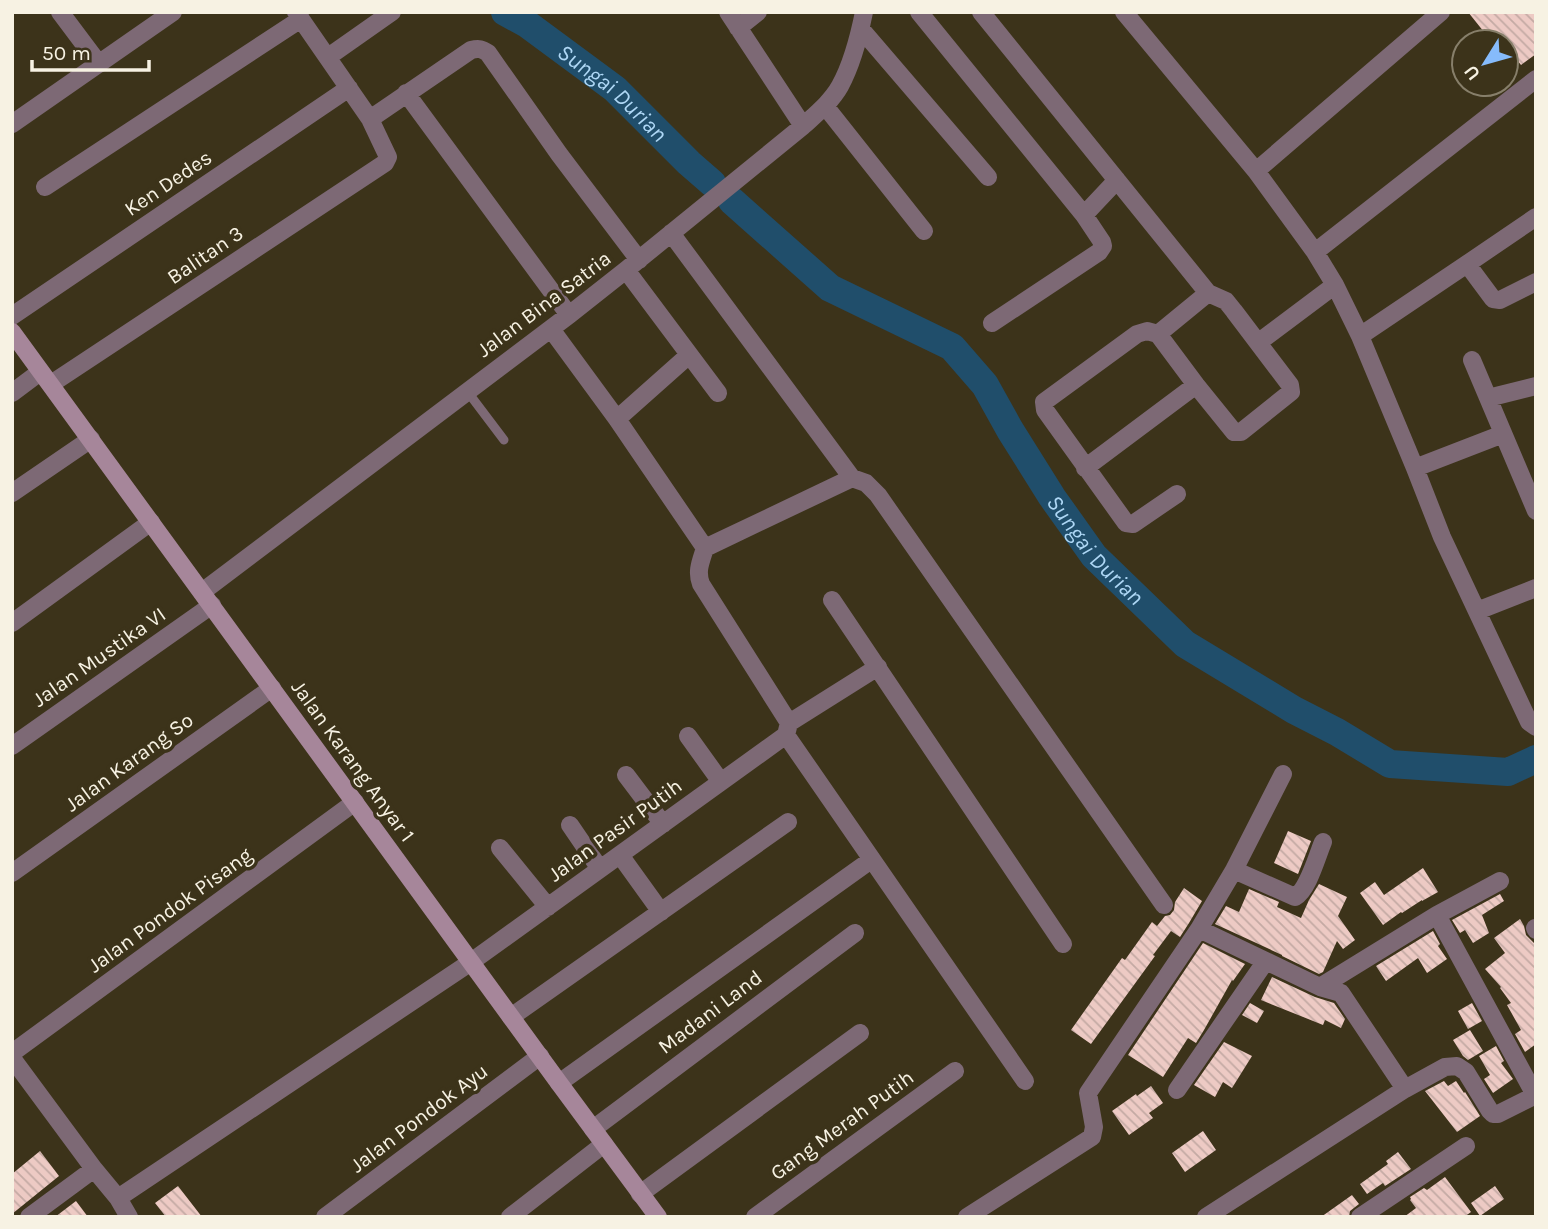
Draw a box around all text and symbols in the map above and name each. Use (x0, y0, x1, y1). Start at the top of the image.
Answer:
scale bar (32, 28, 149, 72)
north arrow (1450, 28, 1520, 98)
water label: Sungai Durian (552, 38, 673, 147)
text: 50 m (42, 41, 91, 65)
text: U (1459, 61, 1485, 84)
street label: Ken Dedes (120, 145, 216, 221)
street label: Balitan 3 (163, 221, 247, 289)
street label: Jalan Bina Satria (472, 246, 616, 362)
water label: Sungai Durian (1041, 490, 1149, 611)
street label: Jalan Mustika VI (28, 602, 170, 712)
street label: Jalan Karang Anyar 1 (286, 676, 420, 846)
street label: Jalan Karang So (60, 708, 198, 816)
street label: Jalan Pasir Putih (543, 773, 687, 887)
street label: Jalan Pondok Pisang (83, 842, 257, 978)
street label: Madani Land (653, 965, 767, 1059)
street label: Jalan Pondok Ayu (346, 1059, 492, 1177)
street label: Gang Merah Putih (766, 1065, 918, 1185)

